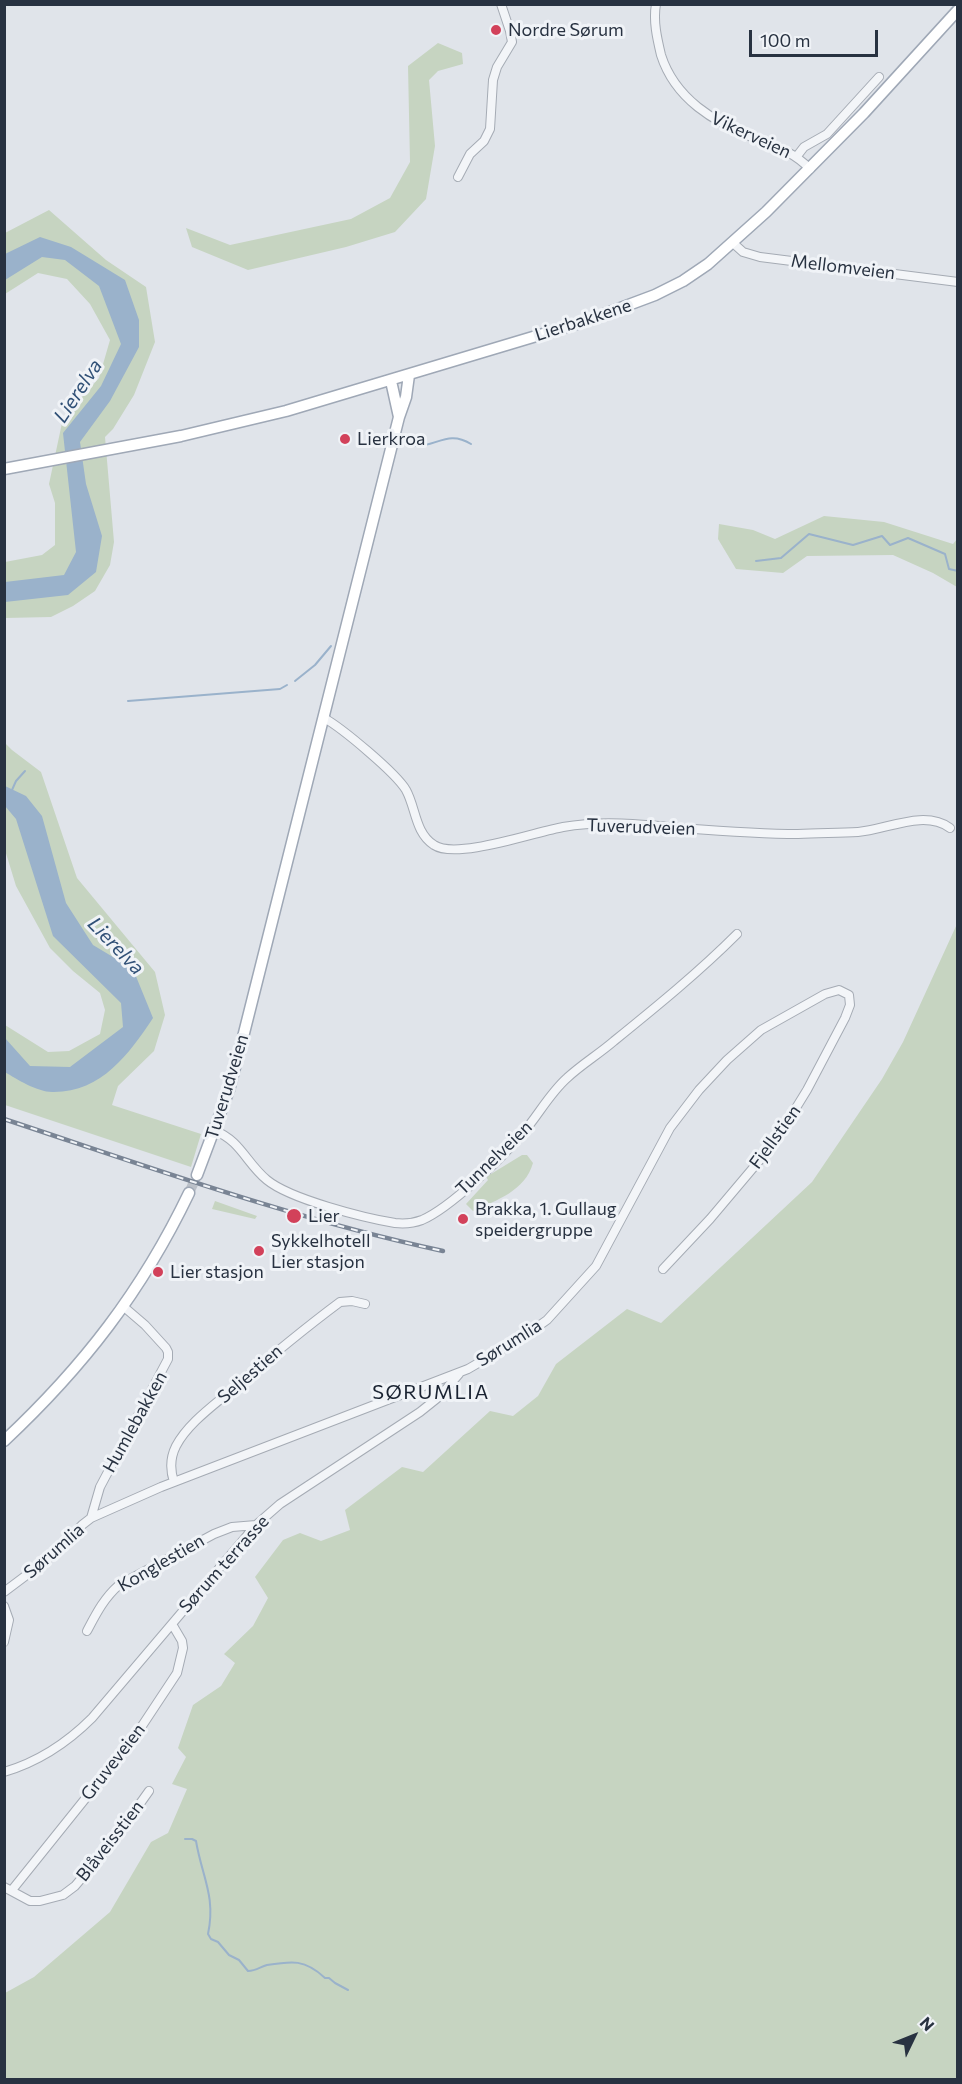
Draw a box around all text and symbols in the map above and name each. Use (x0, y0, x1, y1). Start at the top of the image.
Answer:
scale bar (752, 18, 881, 56)
place label: Nordre Sørum (508, 19, 624, 41)
marker: Nordre Sørum (489, 23, 503, 37)
text: 100 m (760, 29, 810, 51)
street label: Vikerveien (708, 107, 794, 163)
street label: Mellomveien (790, 250, 896, 284)
street label: Lierbakkene (532, 294, 634, 346)
water label: Lierelva (49, 355, 107, 427)
place label: Lierkroa (357, 428, 425, 450)
marker: Lierkroa (338, 432, 352, 446)
street label: Tuverudveien (586, 814, 696, 840)
water label: Lierelva (83, 912, 149, 980)
street label: Tuverudveien (201, 1032, 253, 1142)
street label: Fjellstien (745, 1101, 805, 1173)
street label: Tunnelveien (451, 1116, 537, 1200)
place label: Brakka, 1. Gullaug speidergruppe (475, 1198, 617, 1240)
place label: Lier (308, 1205, 340, 1227)
marker: Lier (285, 1207, 303, 1225)
marker: Brakka, 1. Gullaug speidergruppe (456, 1212, 470, 1226)
place label: Sykkelhotell Lier stasjon (271, 1230, 370, 1272)
marker: Sykkelhotell Lier stasjon (252, 1244, 266, 1258)
place label: Lier stasjon (170, 1261, 264, 1283)
marker: Lier stasjon (151, 1265, 165, 1279)
street label: Sørumlia (472, 1315, 546, 1371)
street label: Seljestien (213, 1340, 287, 1408)
street label: Humlebakken (98, 1368, 172, 1476)
district label: SØRUMLIA (372, 1380, 490, 1404)
street label: Sørum terrasse (175, 1511, 273, 1617)
street label: Sørumlia (19, 1519, 89, 1583)
street label: Konglestien (114, 1530, 208, 1596)
street label: Gruveveien (76, 1719, 150, 1805)
street label: Blåveisstien (72, 1796, 148, 1886)
north arrow (884, 2006, 944, 2066)
text: N (916, 2013, 939, 2034)

